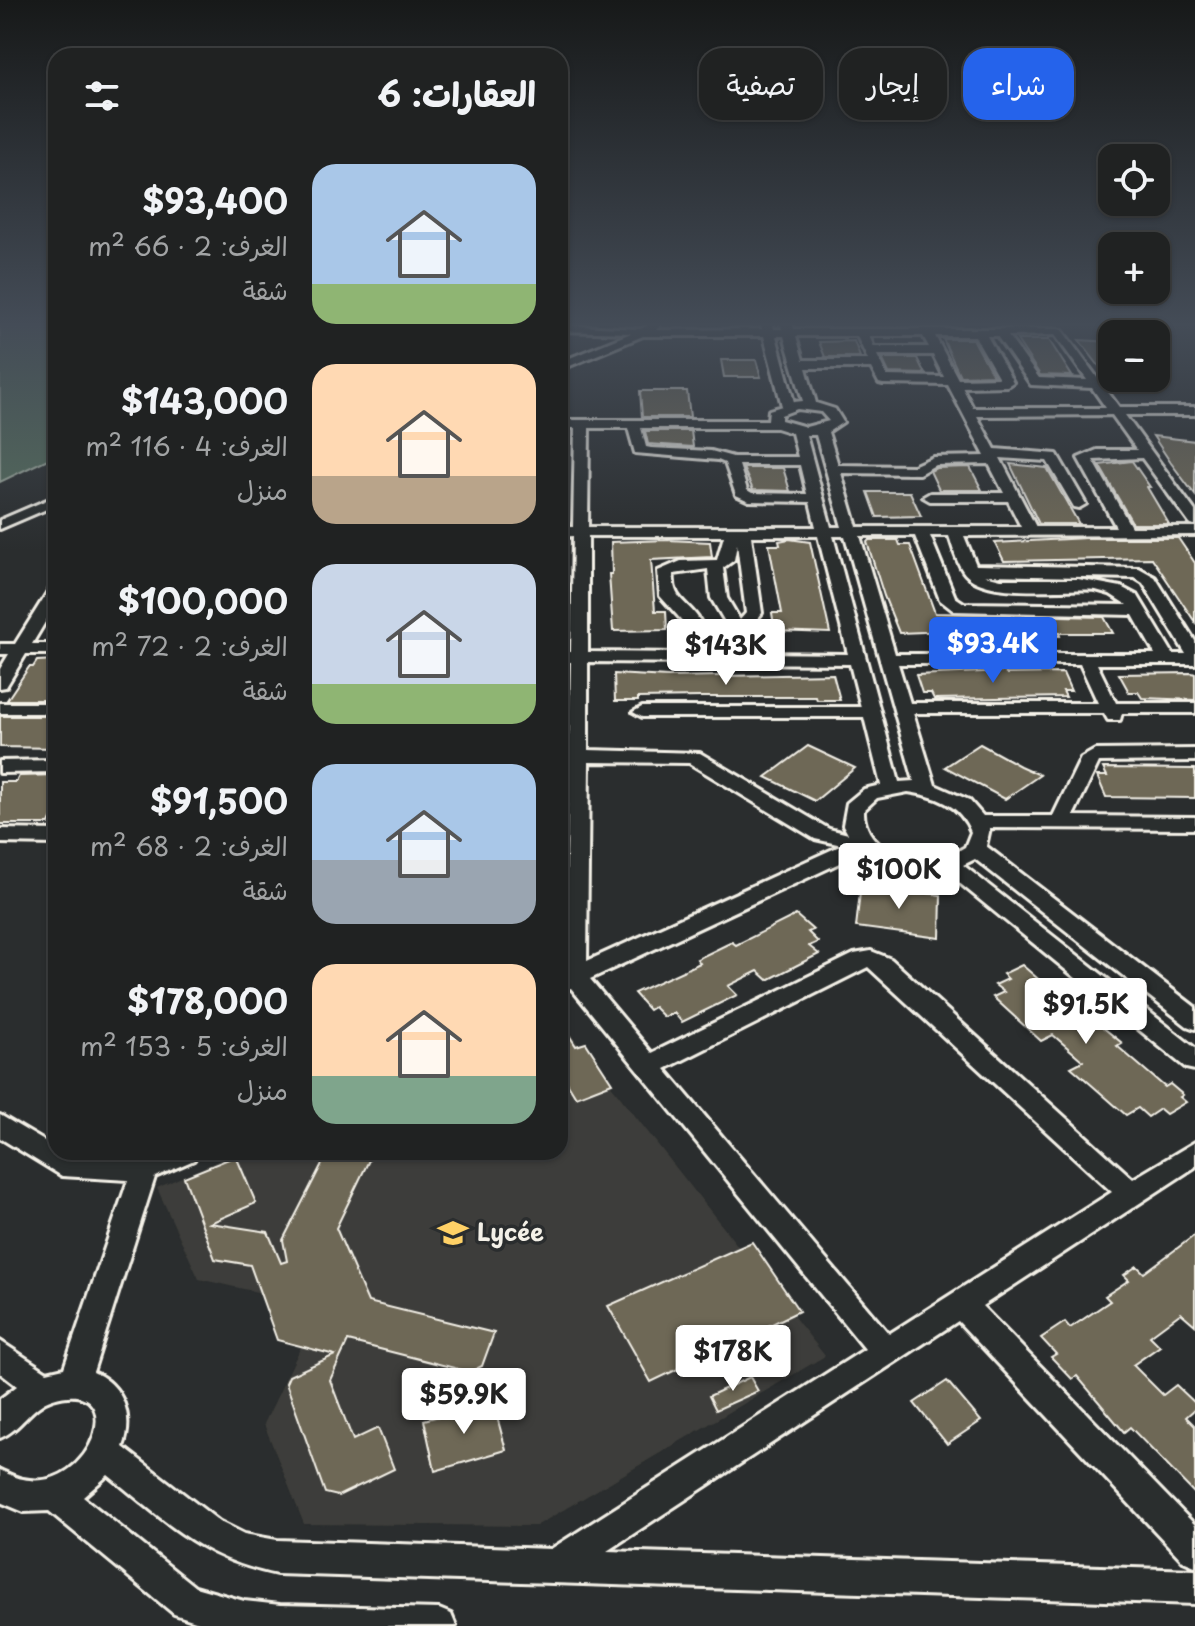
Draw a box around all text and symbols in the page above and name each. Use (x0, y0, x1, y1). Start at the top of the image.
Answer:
chip: تصفية (699, 48, 823, 120)
chip: إيجار (839, 48, 947, 120)
chip: شراء (963, 48, 1074, 120)
text: العقارات: 6 (377, 67, 536, 119)
icon: filters (80, 74, 124, 118)
map controls (1098, 144, 1170, 392)
button: locate (1098, 144, 1170, 216)
text: $93,400 (142, 174, 288, 226)
icon: home (376, 196, 472, 292)
text: الغرف: 2 · 66 m² (88, 226, 288, 265)
button: + (1098, 232, 1170, 304)
text: شقة (243, 270, 288, 309)
button: − (1098, 320, 1170, 392)
text: $143,000 (121, 374, 288, 426)
icon: home (376, 396, 472, 492)
text: الغرف: 4 · 116 m² (85, 426, 288, 465)
text: منزل (237, 470, 288, 509)
text: $100,000 (118, 574, 288, 626)
icon: home (376, 596, 472, 692)
pin: $93.4K (928, 617, 1058, 685)
pin: $143K (670, 619, 782, 687)
text: $93.4K (947, 623, 1039, 662)
text: $143K (685, 625, 767, 664)
text: الغرف: 2 · 72 m² (91, 626, 288, 665)
text: شقة (243, 670, 288, 709)
text: $91,500 (150, 774, 288, 826)
icon: home (376, 796, 472, 892)
text: الغرف: 2 · 68 m² (90, 826, 288, 865)
pin: $100K (843, 843, 955, 911)
text: $100K (857, 849, 941, 888)
text: شقة (243, 870, 288, 909)
text: $178,000 (127, 974, 288, 1026)
pin: $91.5K (1021, 978, 1151, 1046)
text: $91.5K (1043, 984, 1129, 1023)
icon: home (376, 996, 472, 1092)
text: الغرف: 5 · 153 m² (80, 1026, 288, 1065)
text: منزل (237, 1070, 288, 1109)
place label: Lycée (477, 1213, 544, 1249)
school or university icon: Lycée (436, 1216, 470, 1250)
pin: $178K (677, 1325, 789, 1393)
text: $178K (694, 1331, 772, 1370)
pin: $59.9K (399, 1368, 529, 1436)
text: $59.9K (420, 1374, 508, 1413)

